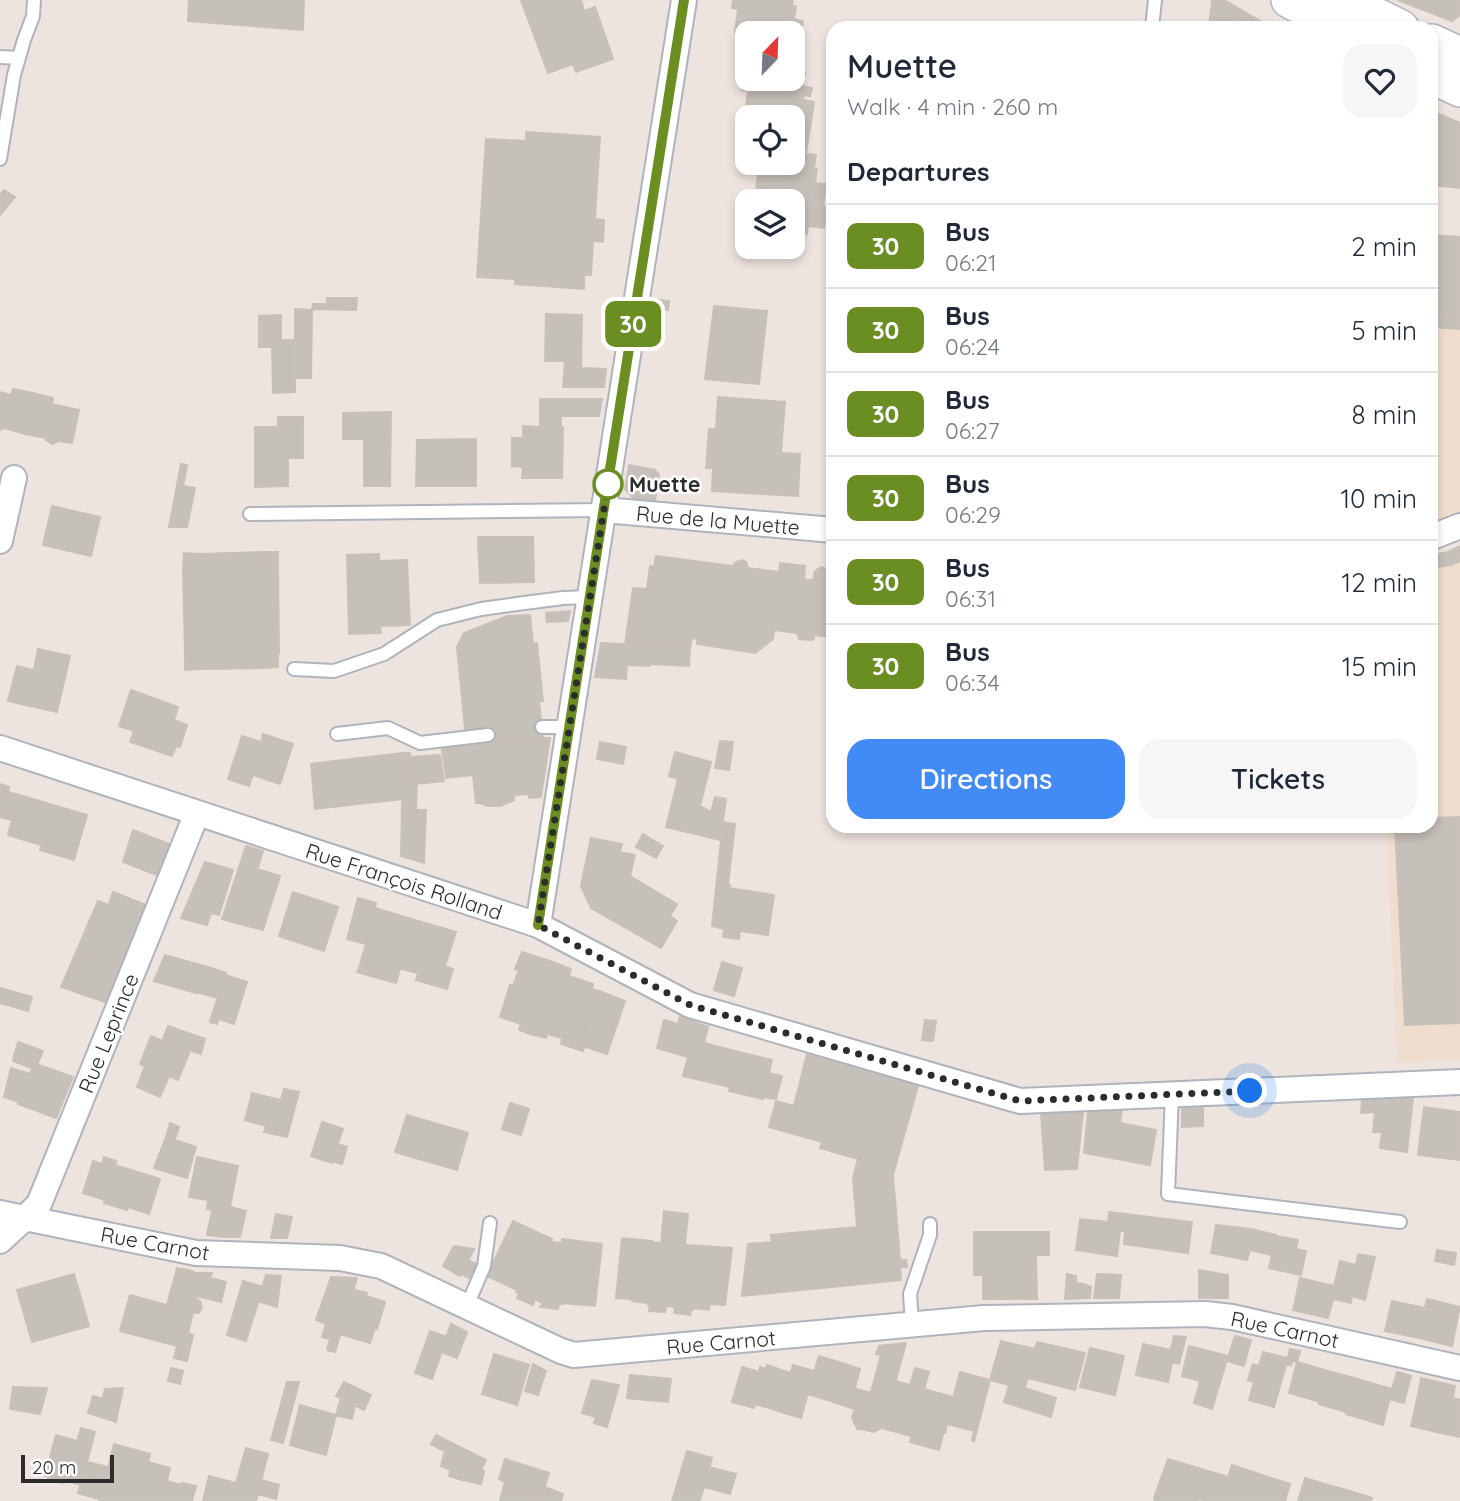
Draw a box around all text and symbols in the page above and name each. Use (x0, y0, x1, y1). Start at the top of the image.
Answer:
north arrow (735, 21, 805, 91)
map controls (735, 21, 805, 259)
button: heart (1343, 44, 1417, 118)
text: Muette (847, 45, 957, 86)
text: Walk · 4 min · 260 m (847, 92, 1058, 121)
button: locate (735, 105, 805, 175)
text: Departures (847, 155, 990, 188)
button: layers (735, 189, 805, 259)
text: Bus (945, 215, 990, 248)
text: 2 min (1351, 230, 1417, 263)
text: 30 (872, 231, 899, 261)
text: 06:21 (945, 248, 997, 277)
text: Bus (945, 299, 990, 332)
line badge: 30 (602, 301, 664, 347)
text: 30 (619, 309, 647, 339)
text: 5 min (1351, 314, 1417, 347)
text: 30 (872, 315, 899, 345)
text: 06:24 (945, 332, 1000, 361)
text: Bus (945, 383, 990, 416)
text: 8 min (1352, 398, 1417, 431)
text: 30 (872, 399, 899, 429)
text: 06:27 (945, 416, 999, 445)
text: Bus (945, 467, 990, 500)
marker: Muette (593, 469, 623, 499)
place label: Muette (629, 471, 700, 497)
text: 10 min (1341, 482, 1417, 515)
text: 30 (872, 483, 899, 513)
street label: Rue de la Muette (635, 500, 801, 540)
text: 06:29 (945, 500, 1001, 529)
text: Bus (945, 551, 990, 584)
text: 12 min (1342, 566, 1417, 599)
text: 30 (872, 567, 899, 597)
text: 06:31 (945, 584, 996, 613)
text: Bus (945, 635, 990, 668)
text: 15 min (1342, 650, 1417, 683)
text: 30 (872, 651, 899, 681)
text: 06:34 (945, 668, 1000, 697)
button: Directions (847, 739, 1125, 819)
button: Tickets (1139, 739, 1417, 819)
street label: Rue François Rolland (302, 837, 506, 925)
street label: Rue Leprince (72, 969, 144, 1097)
your location (1232, 1073, 1267, 1108)
street label: Rue Carnot (99, 1221, 211, 1265)
street label: Rue Carnot (1229, 1305, 1341, 1353)
street label: Rue Carnot (665, 1324, 777, 1360)
scale bar (21, 1452, 114, 1484)
text: 20 m (32, 1455, 76, 1479)

